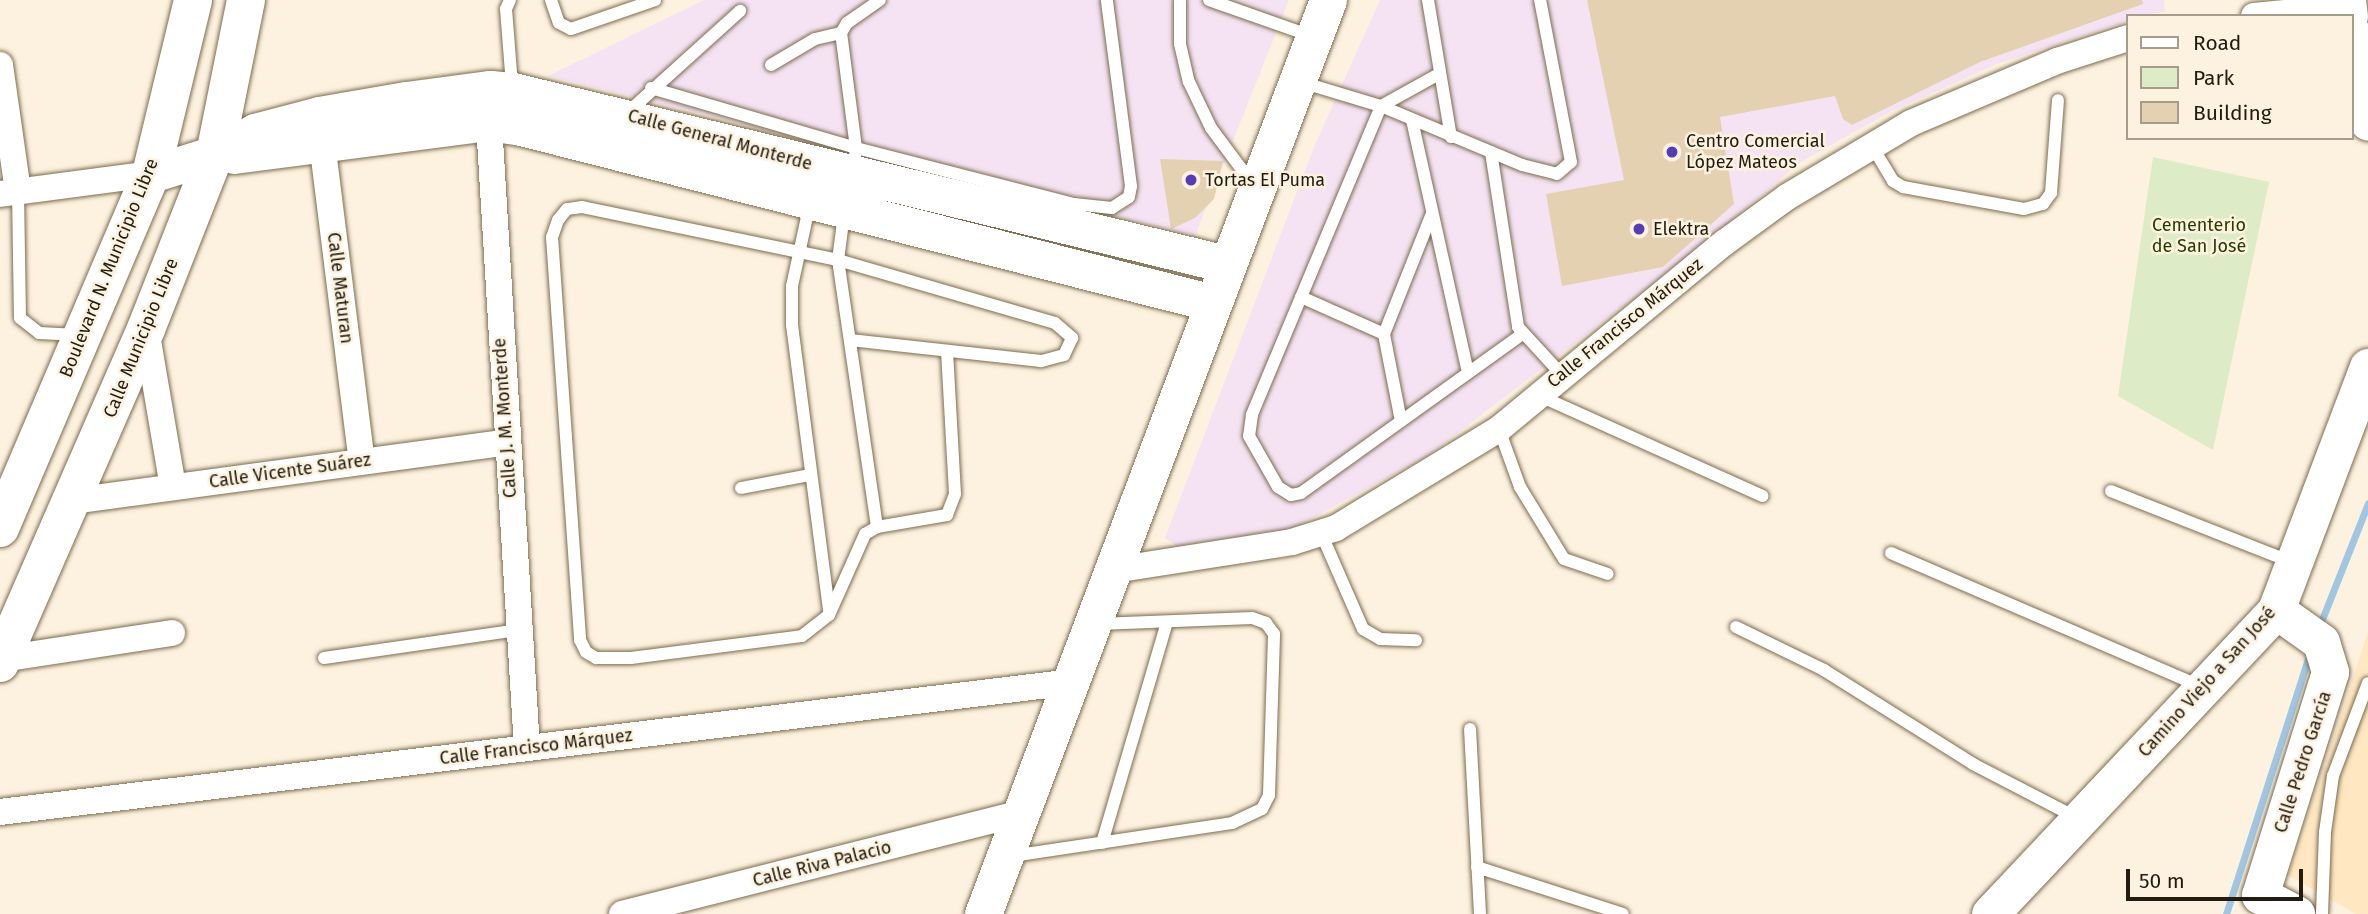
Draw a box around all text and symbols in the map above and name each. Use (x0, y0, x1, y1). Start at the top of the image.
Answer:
legend (2126, 14, 2354, 140)
text: Road (2193, 30, 2241, 56)
text: Park (2193, 65, 2234, 91)
text: Building (2193, 100, 2272, 126)
street label: Calle General Monterde (625, 105, 815, 175)
place label: Centro Comercial López Mateos (1686, 131, 1825, 174)
marker: Centro Comercial López Mateos (1664, 144, 1680, 160)
street label: Boulevard N. Municipio Libre (55, 155, 163, 381)
place label: Tortas El Puma (1205, 169, 1325, 191)
marker: Tortas El Puma (1183, 172, 1199, 188)
park label: Cementerio de San José (2152, 215, 2246, 258)
place label: Elektra (1653, 218, 1709, 240)
marker: Elektra (1631, 221, 1647, 237)
street label: Calle Maturan (322, 231, 358, 345)
street label: Calle Francisco Márquez (1543, 254, 1707, 392)
street label: Calle Municipio Libre (99, 255, 183, 421)
street label: Calle J. M. Monterde (489, 337, 521, 499)
street label: Calle Vicente Suárez (208, 449, 372, 493)
street label: Camino Viejo a San José (2134, 602, 2280, 762)
street label: Calle Pedro García (2270, 688, 2336, 836)
street label: Calle Francisco Márquez (438, 724, 634, 770)
street label: Calle Riva Palacio (751, 836, 893, 892)
scale bar (2130, 855, 2307, 899)
text: 50 m (2139, 868, 2185, 894)

